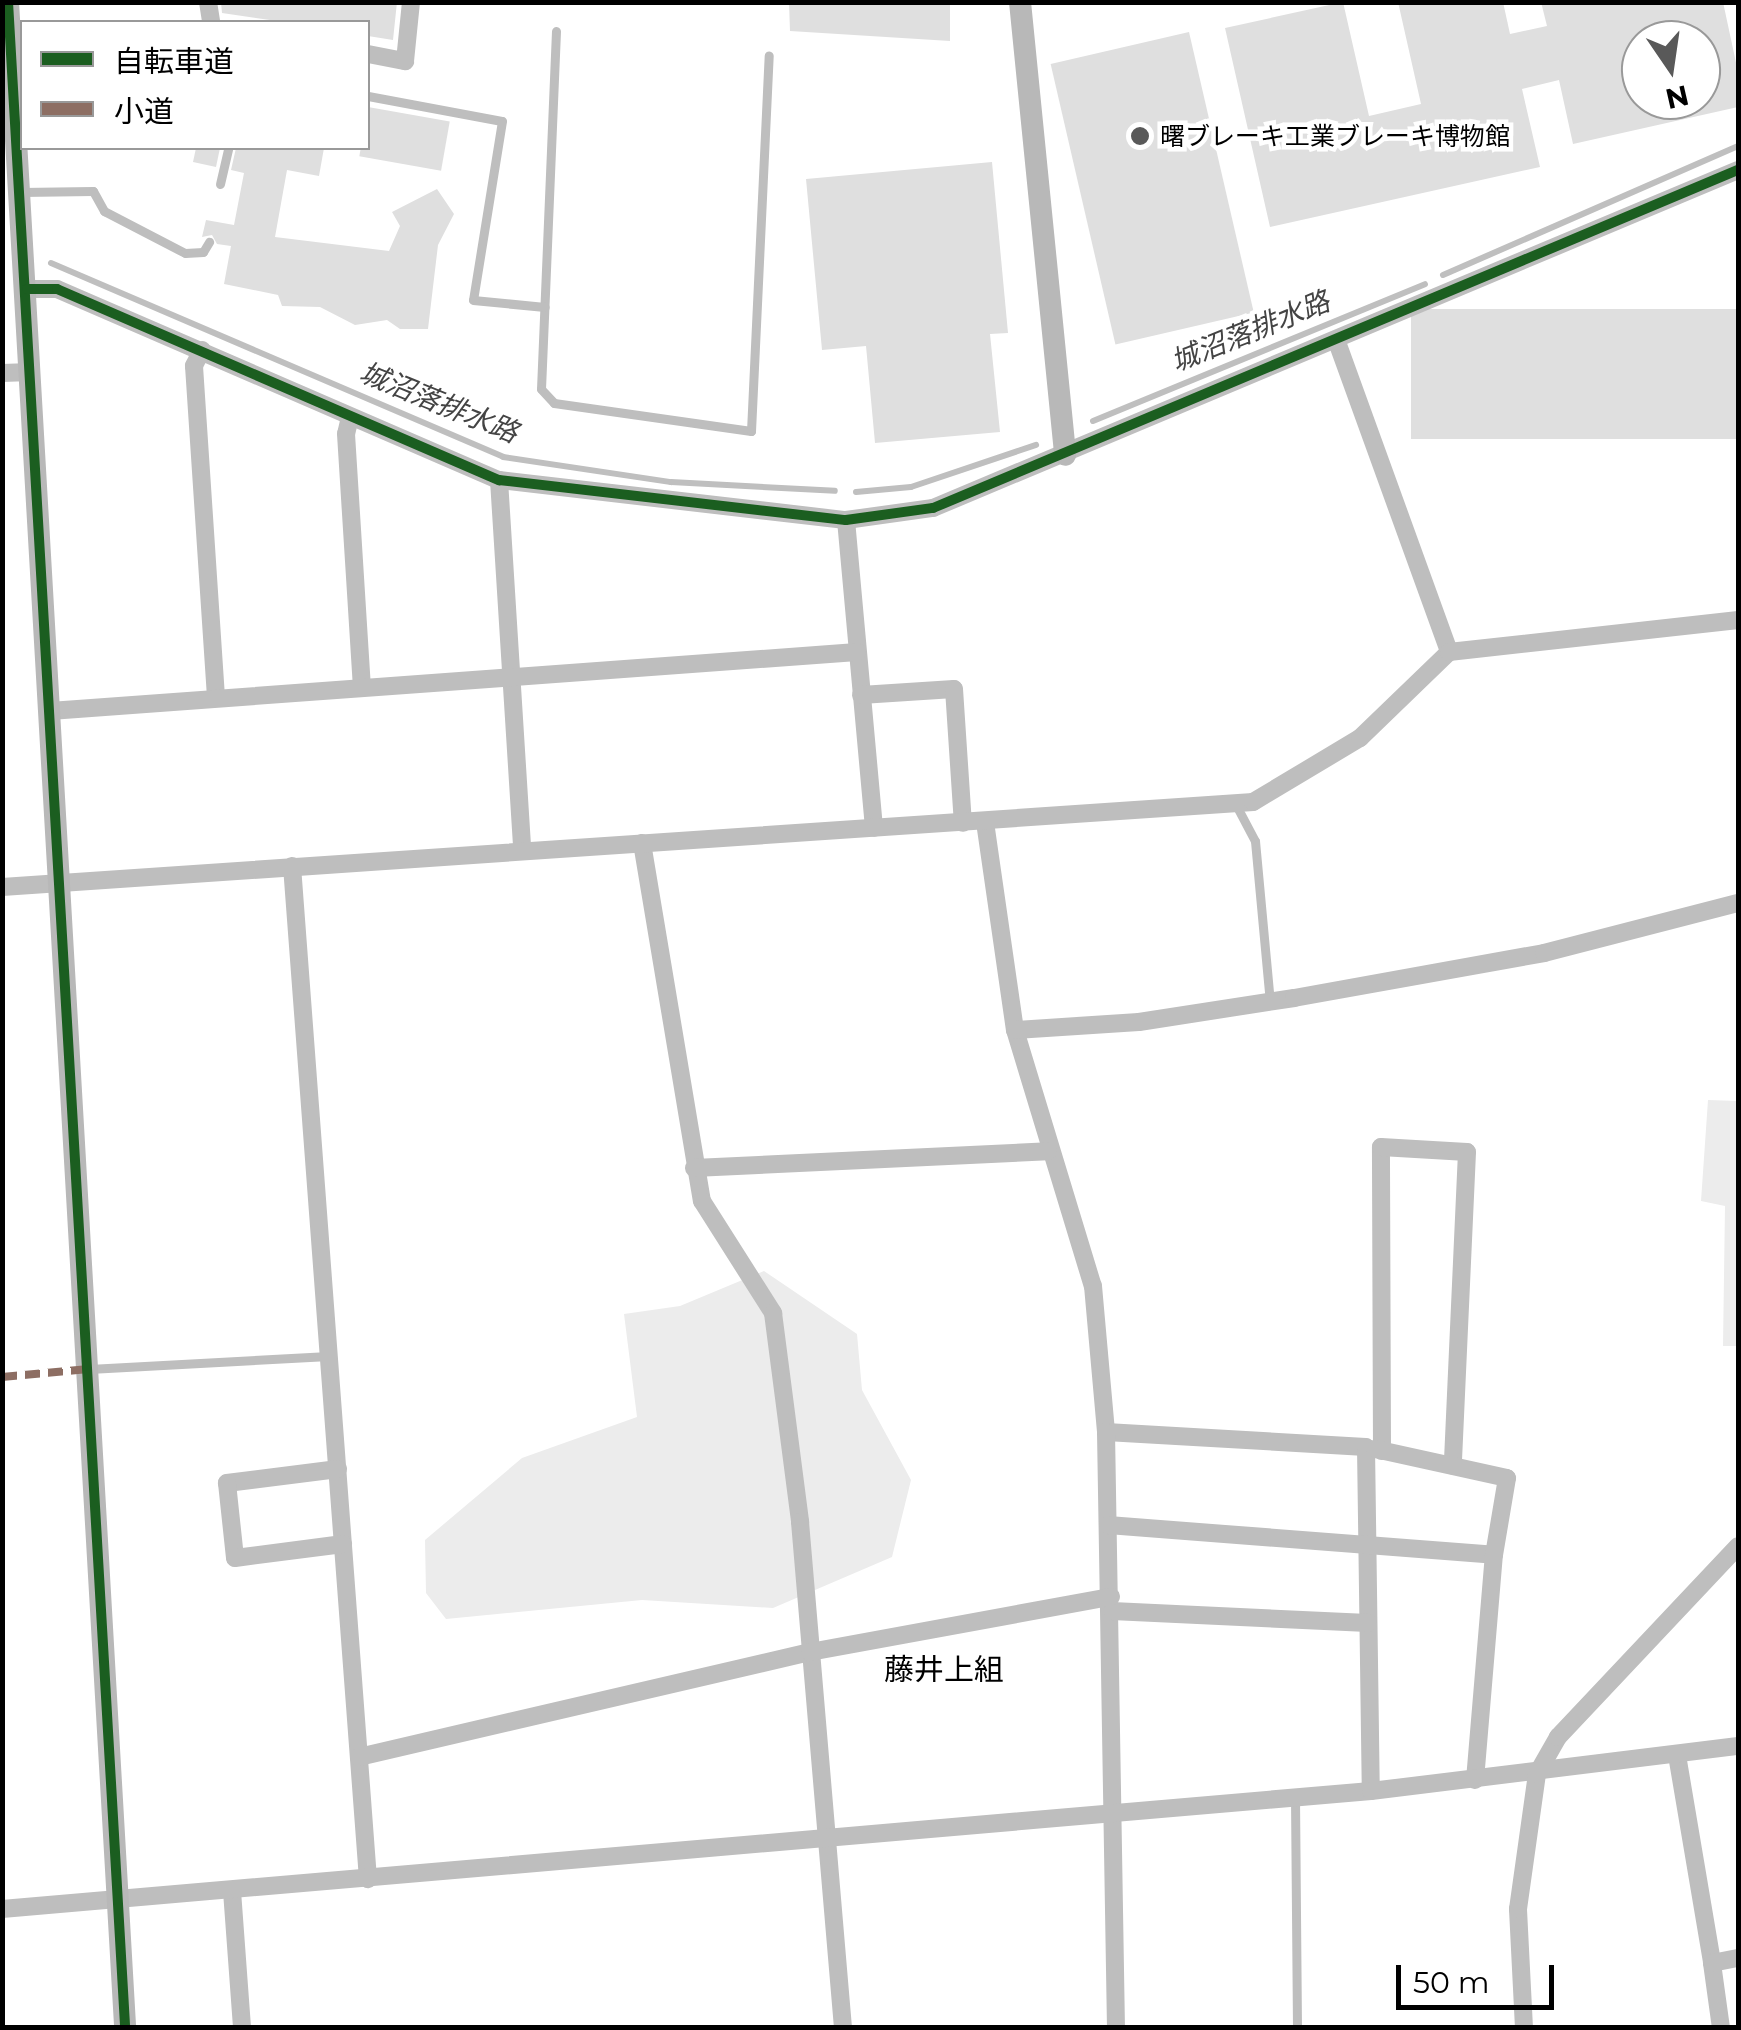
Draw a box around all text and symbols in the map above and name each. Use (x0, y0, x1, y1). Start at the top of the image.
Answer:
legend (20, 20, 370, 150)
north arrow (1621, 20, 1721, 120)
text: 自転車道 (114, 43, 234, 80)
text: N (1662, 78, 1692, 116)
text: 小道 (114, 93, 174, 130)
place label: 曙ブレーキ工業ブレーキ博物館 (1160, 121, 1510, 151)
marker: 曙ブレーキ工業ブレーキ博物館 (1129, 125, 1151, 147)
water label: 城沼落排水路 (1166, 284, 1334, 378)
water label: 城沼落排水路 (355, 355, 523, 449)
district label: 藤井上組 (884, 1652, 1004, 1688)
scale bar (1401, 1945, 1558, 2007)
text: 50 m (1413, 1964, 1490, 2001)

